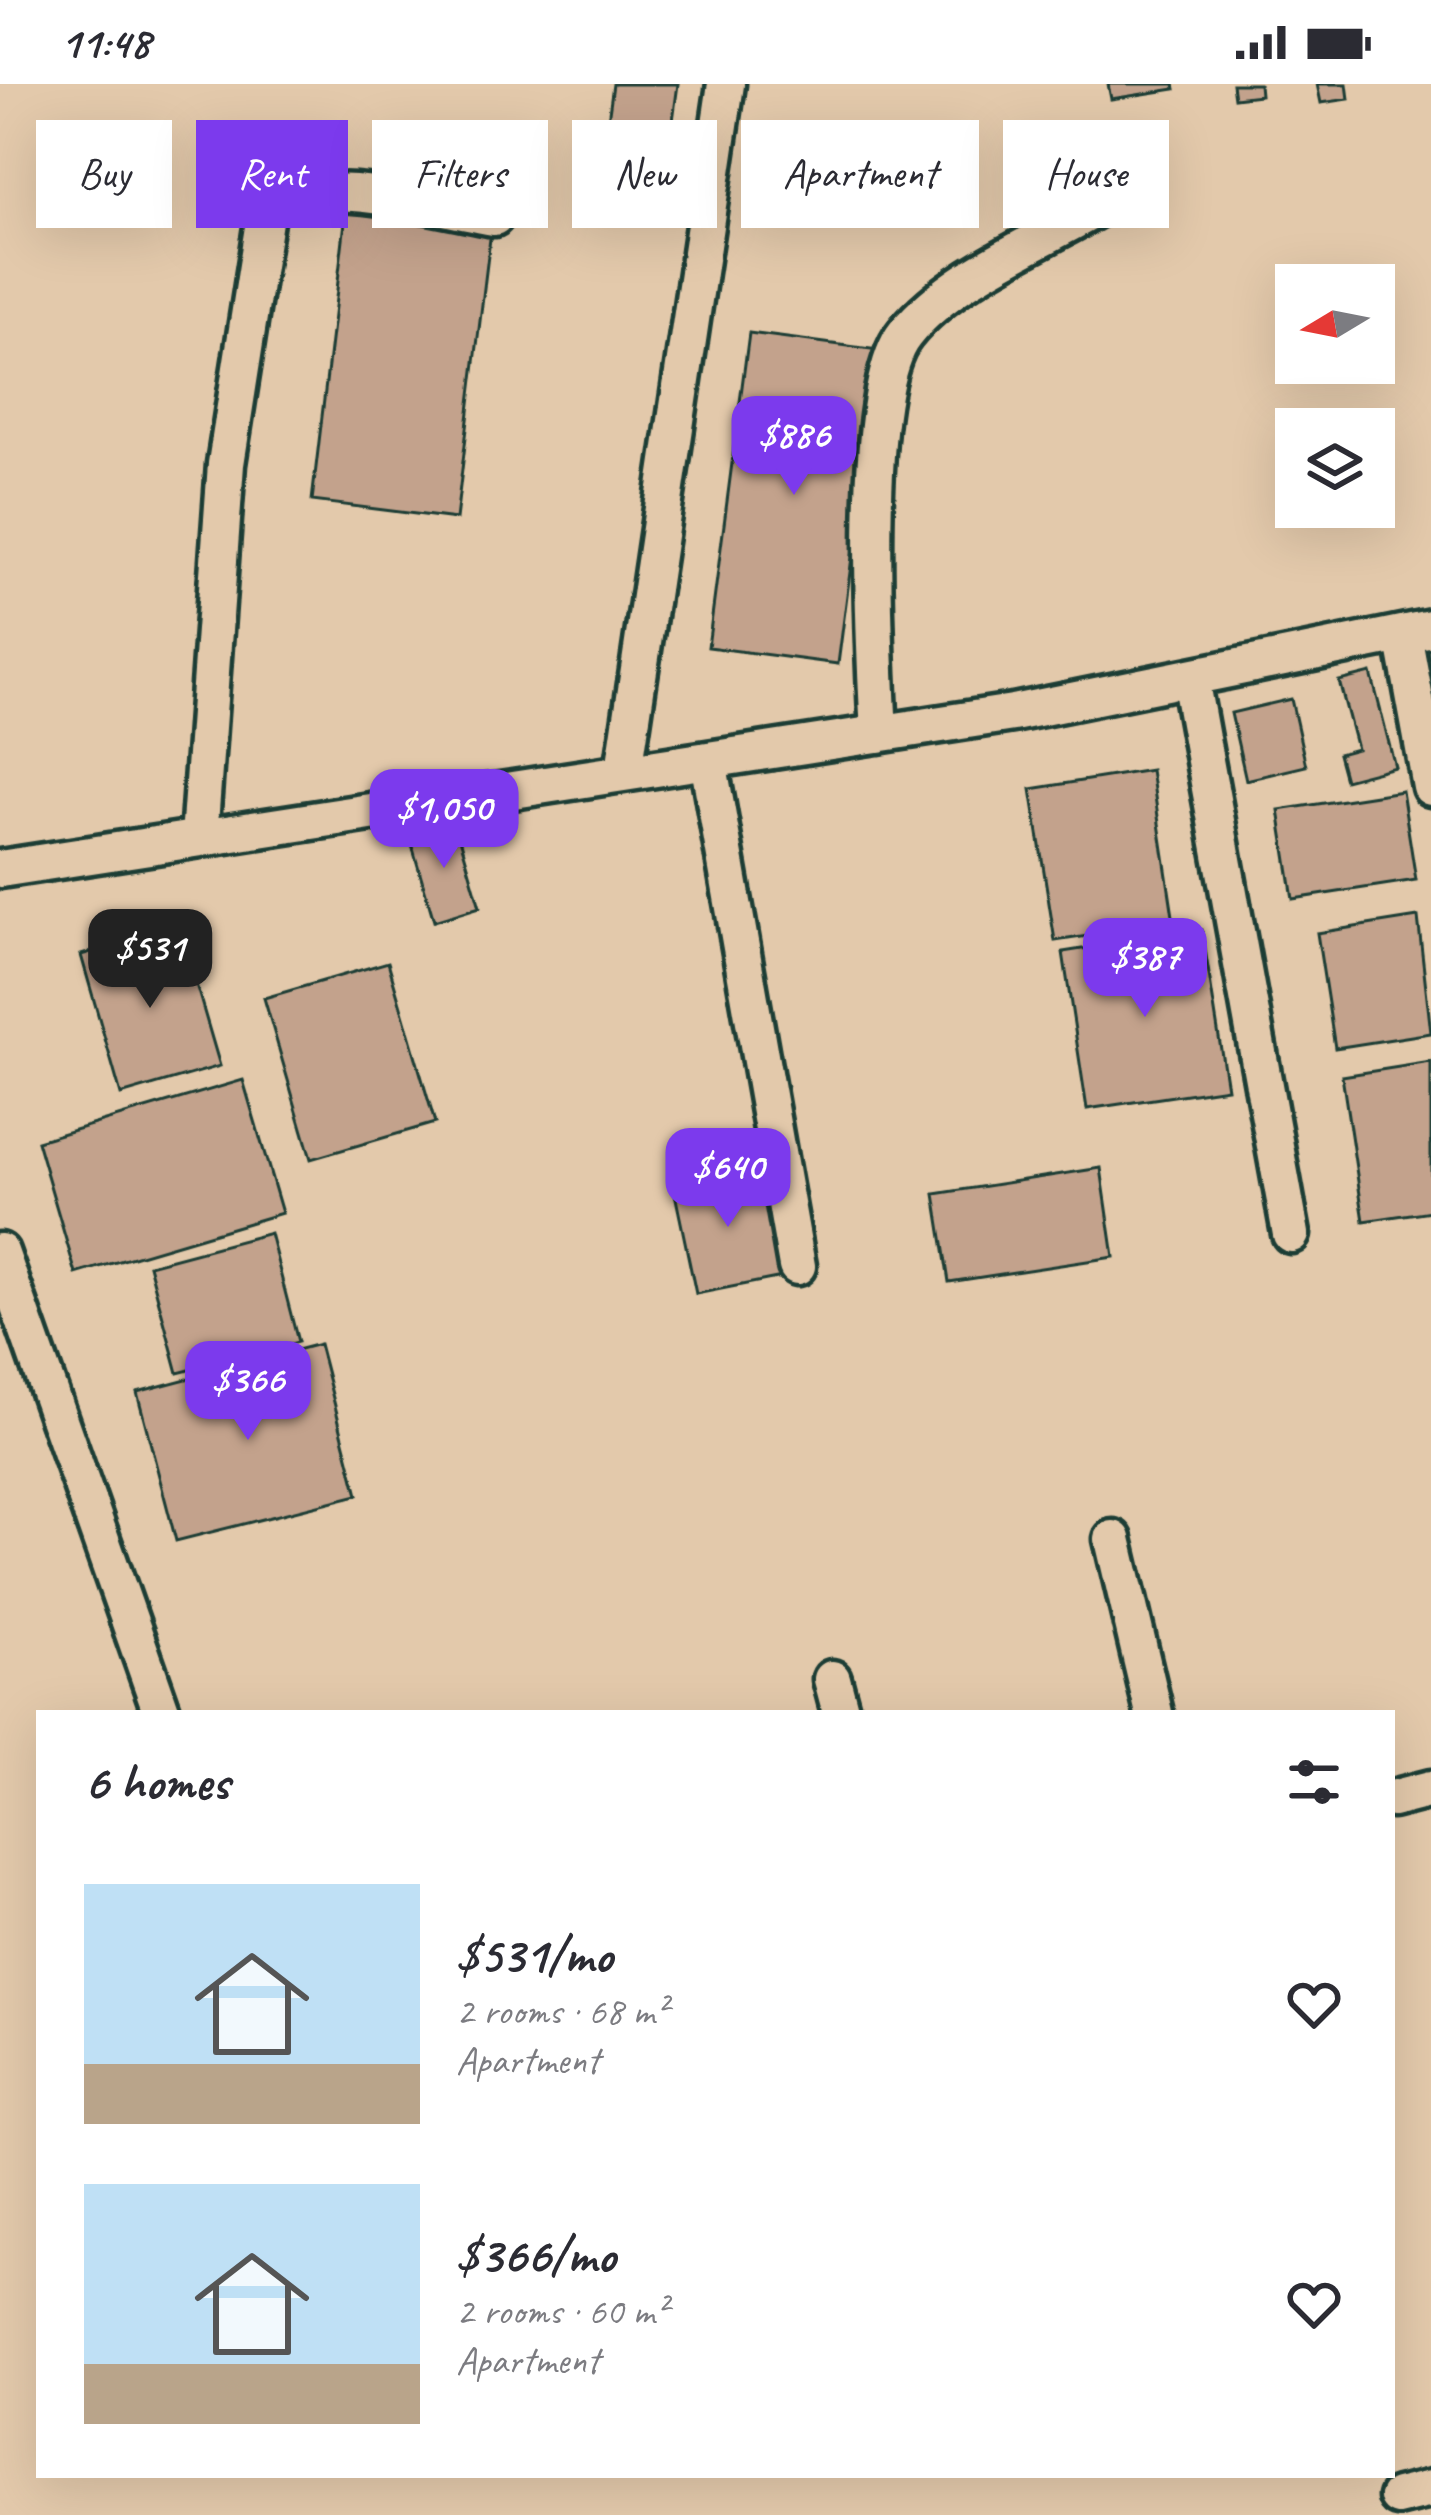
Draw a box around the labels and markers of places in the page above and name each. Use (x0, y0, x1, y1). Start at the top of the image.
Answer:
pin: $886 (723, 396, 865, 498)
pin: $1,050 (346, 769, 542, 871)
pin: $531 (79, 909, 221, 1011)
pin: $387 (1074, 918, 1216, 1020)
pin: $640 (657, 1128, 799, 1230)
pin: $366 (177, 1341, 319, 1443)

